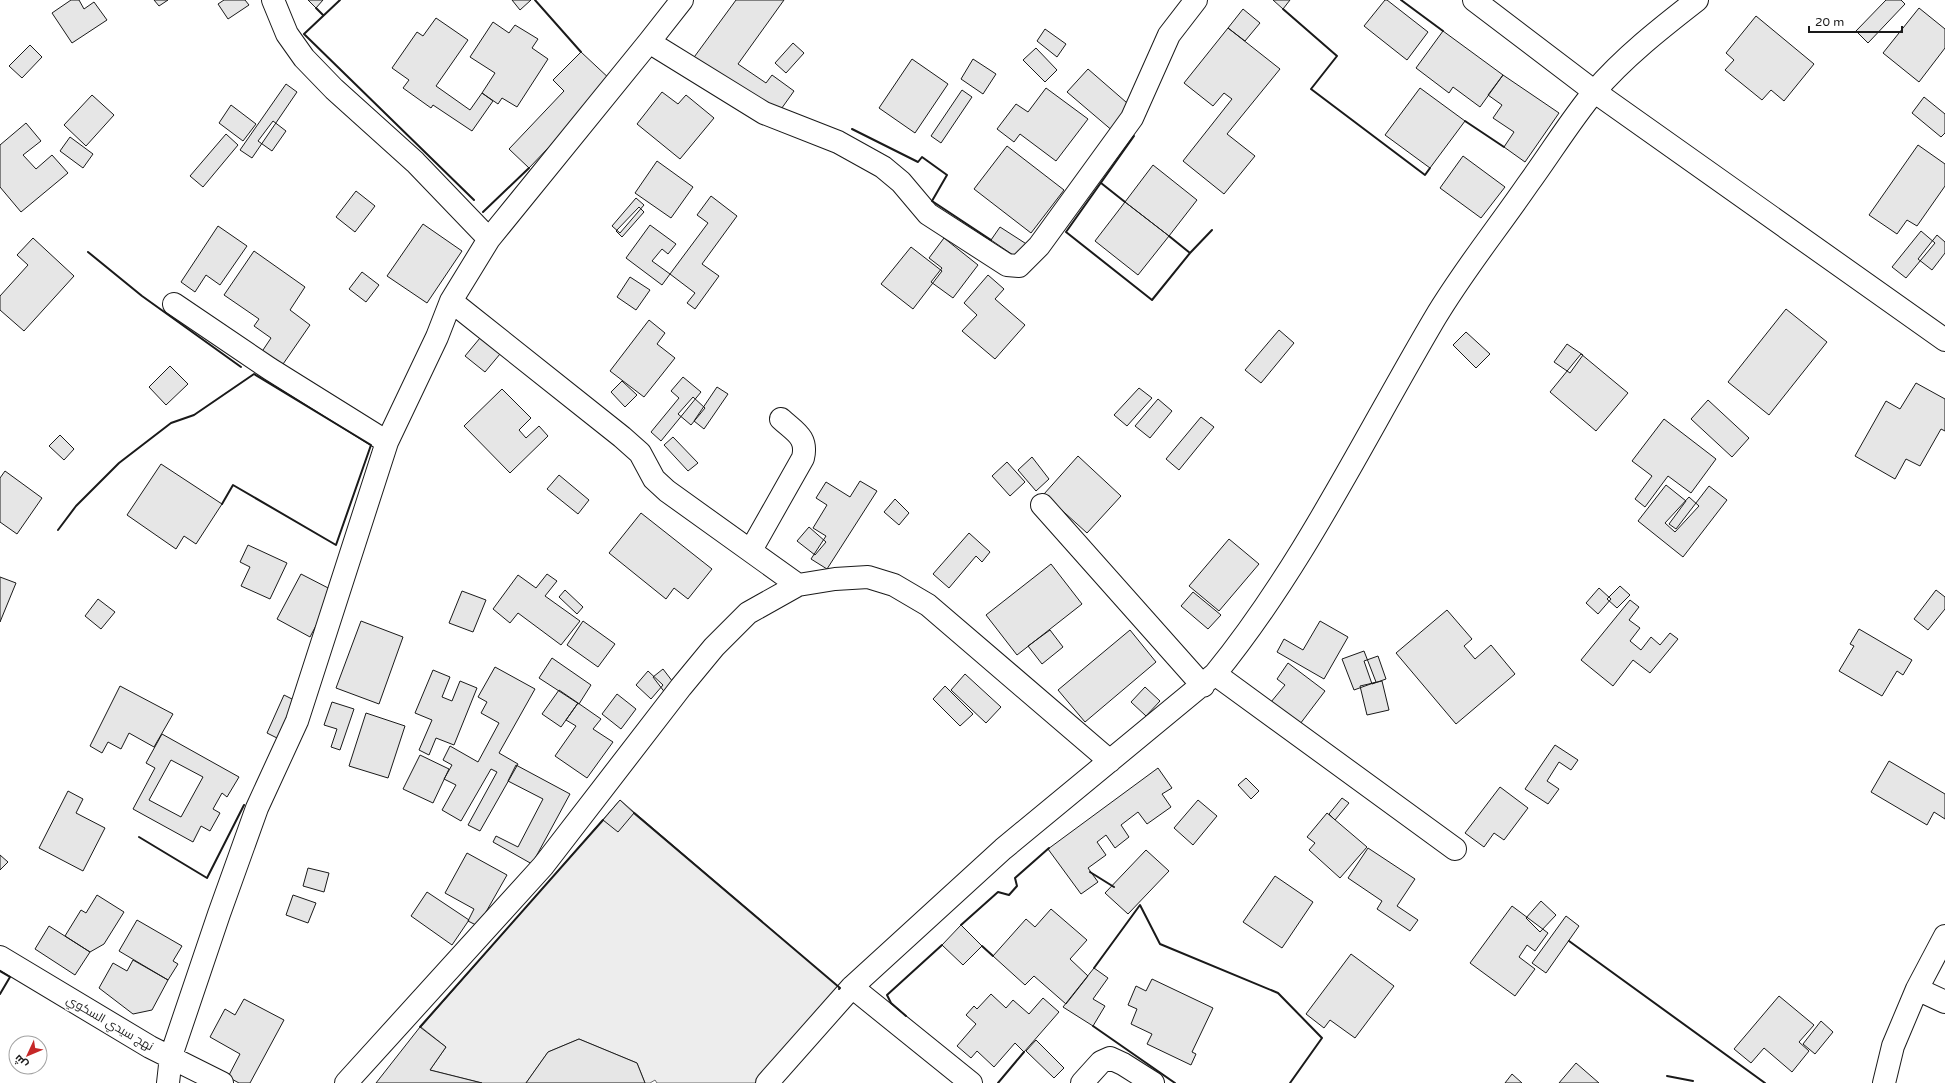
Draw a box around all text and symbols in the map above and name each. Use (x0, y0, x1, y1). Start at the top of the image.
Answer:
scale bar (1809, 8, 1902, 34)
text: 20 m (1815, 15, 1844, 29)
street label: نهج سيدي السكوي (63, 992, 156, 1056)
north arrow (8, 1035, 48, 1075)
text: ش (12, 1052, 31, 1071)

